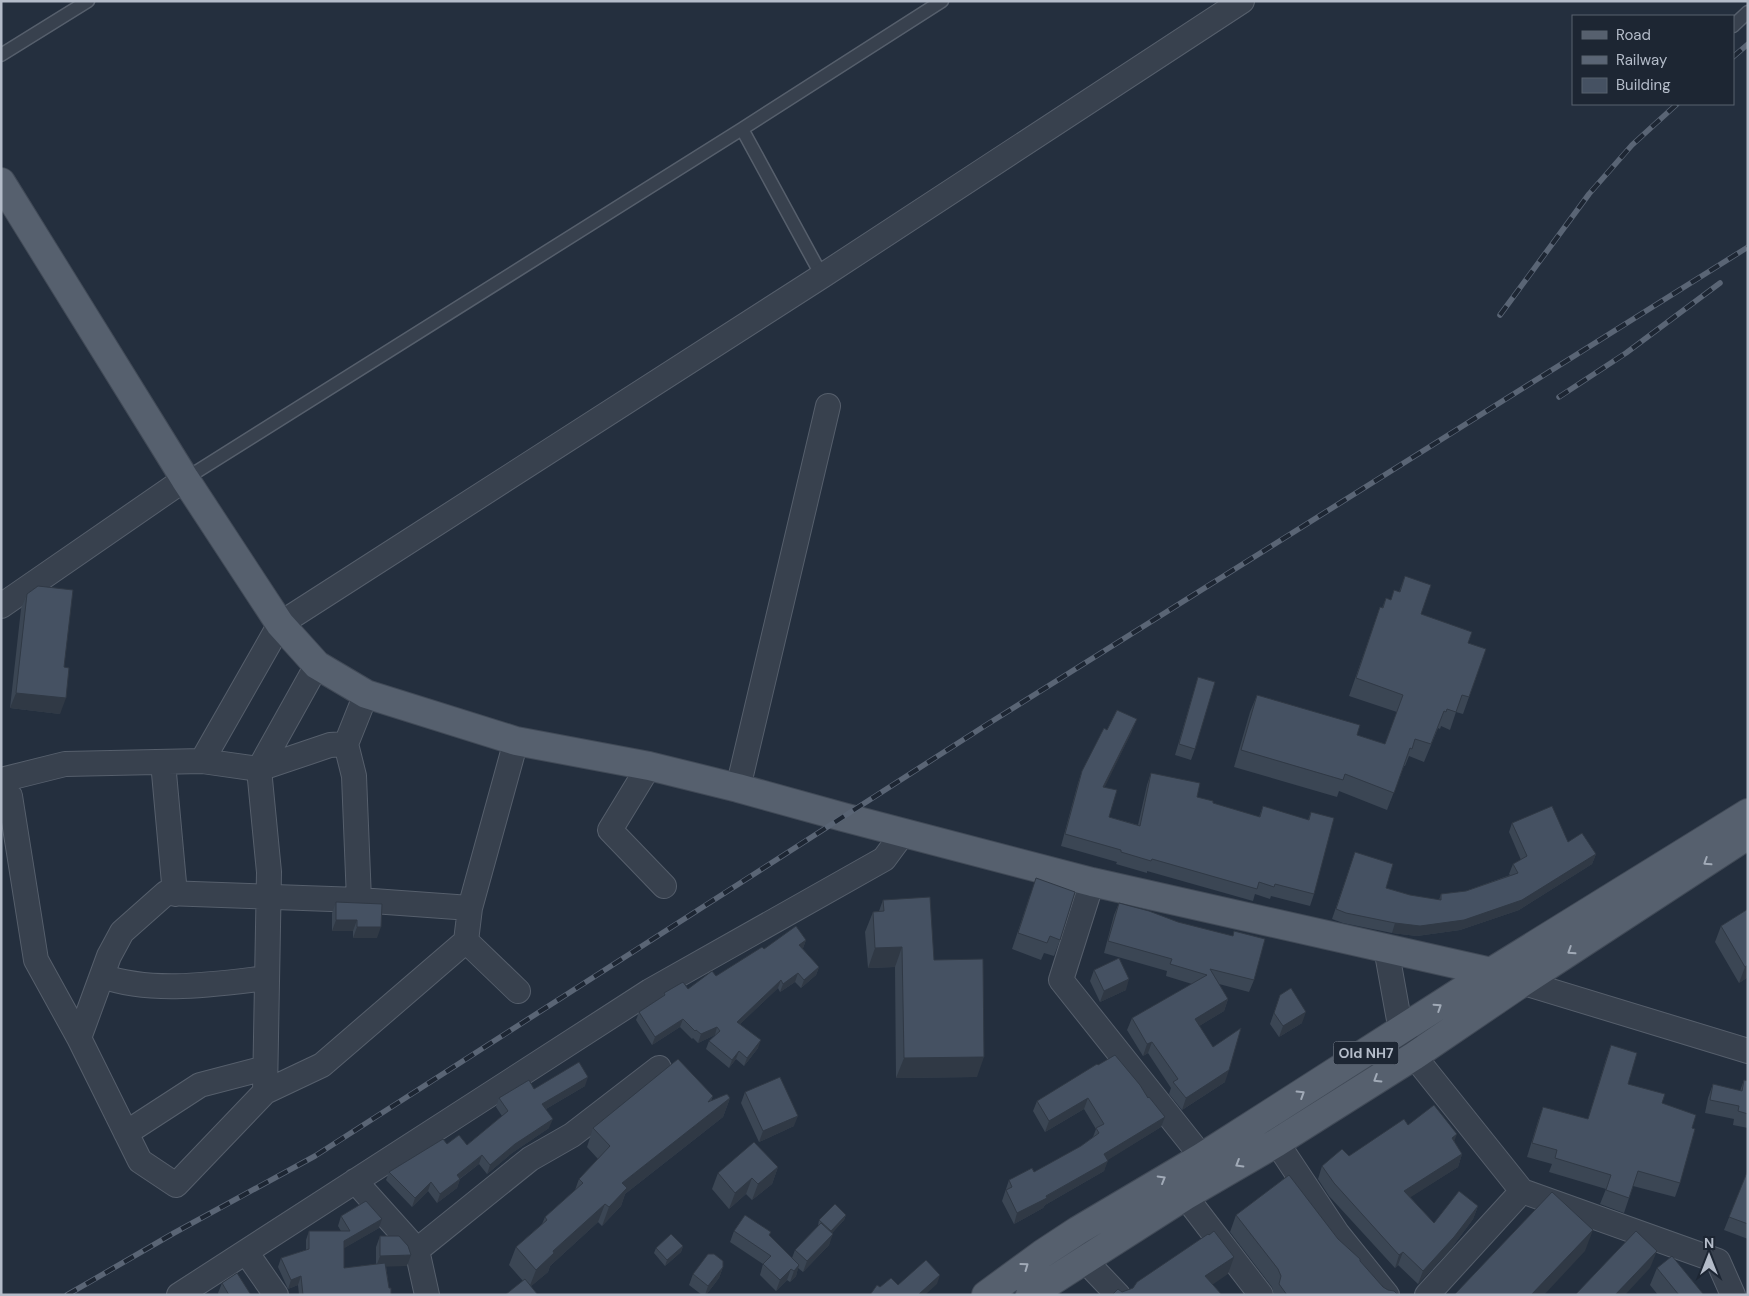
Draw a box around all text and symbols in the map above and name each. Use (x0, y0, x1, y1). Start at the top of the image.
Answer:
legend (1572, 15, 1734, 105)
text: Road (1616, 25, 1651, 45)
text: Railway (1616, 50, 1668, 70)
text: Building (1616, 75, 1671, 95)
one-way arrow (1703, 856, 1713, 865)
one-way arrow (1567, 944, 1576, 954)
one-way arrow (1432, 1004, 1441, 1013)
road number: Old NH7 (1334, 1042, 1398, 1064)
one-way arrow (1374, 1073, 1383, 1083)
one-way arrow (1295, 1091, 1304, 1100)
one-way arrow (1235, 1158, 1244, 1168)
one-way arrow (1157, 1176, 1166, 1186)
north arrow (1684, 1231, 1734, 1281)
text: N (1704, 1234, 1714, 1252)
one-way arrow (1019, 1263, 1029, 1272)

